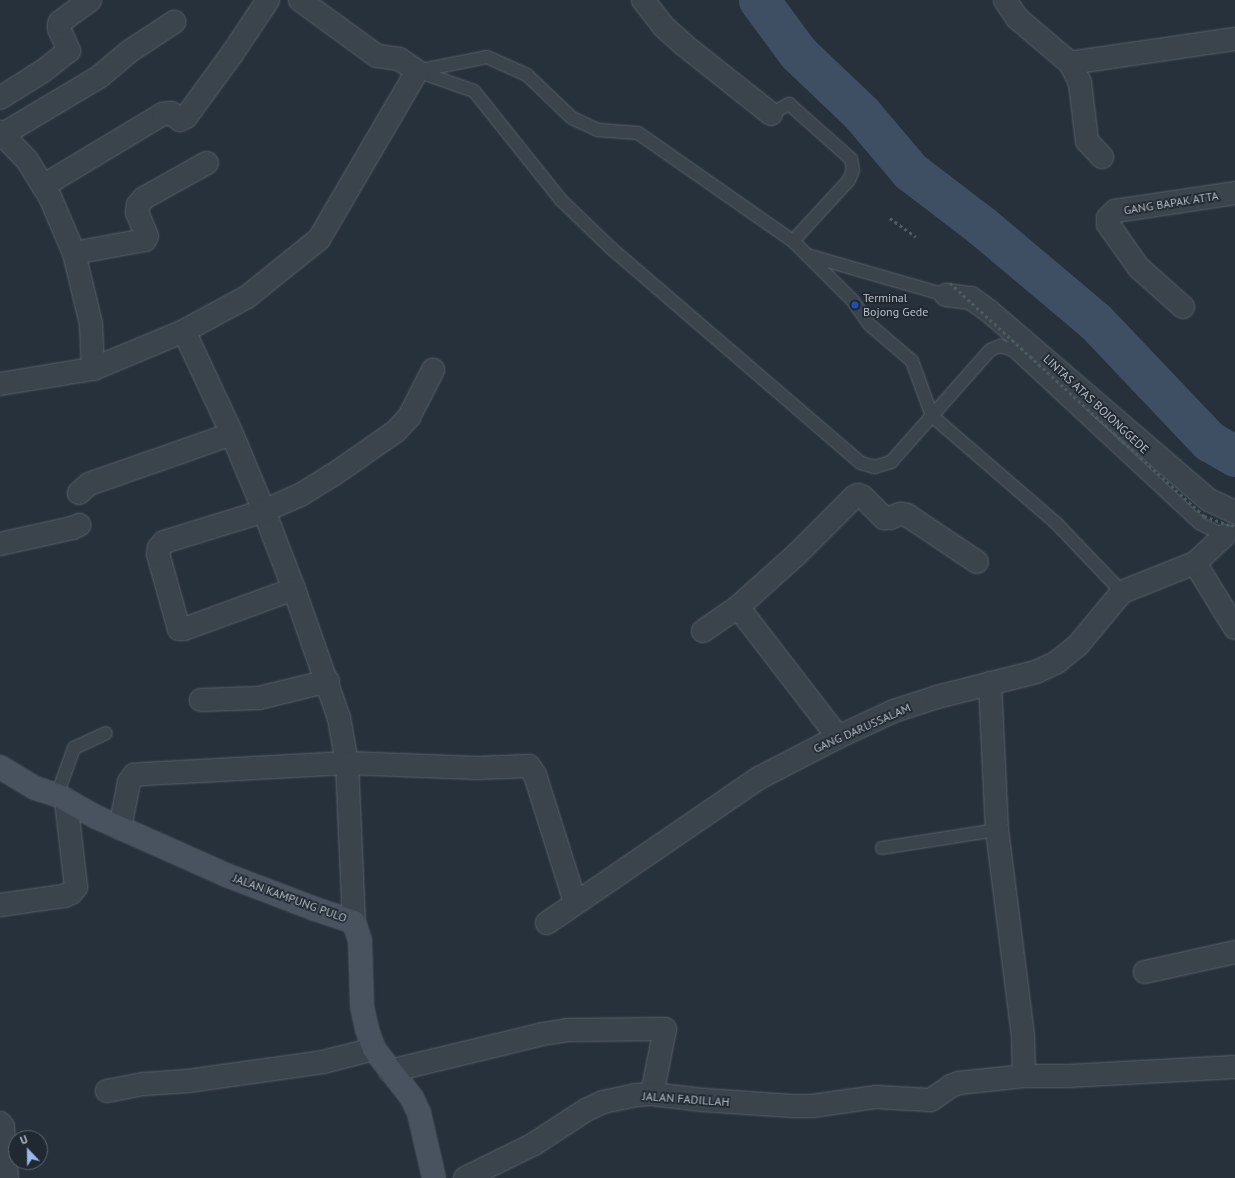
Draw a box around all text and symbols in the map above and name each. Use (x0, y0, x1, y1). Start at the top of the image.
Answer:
street label: GANG BAPAK ATTA (1122, 188, 1220, 218)
place label: Terminal Bojong Gede (863, 291, 928, 319)
marker: Terminal Bojong Gede (850, 300, 860, 310)
street label: LINTAS ATAS BOJONGGEDE (1040, 351, 1152, 457)
street label: GANG DARUSSALAM (811, 700, 913, 756)
street label: JALAN KAMPUNG PULO (231, 871, 349, 925)
street label: JALAN FADILLAH (642, 1089, 730, 1109)
north arrow (8, 1130, 48, 1170)
text: U (18, 1132, 30, 1148)

